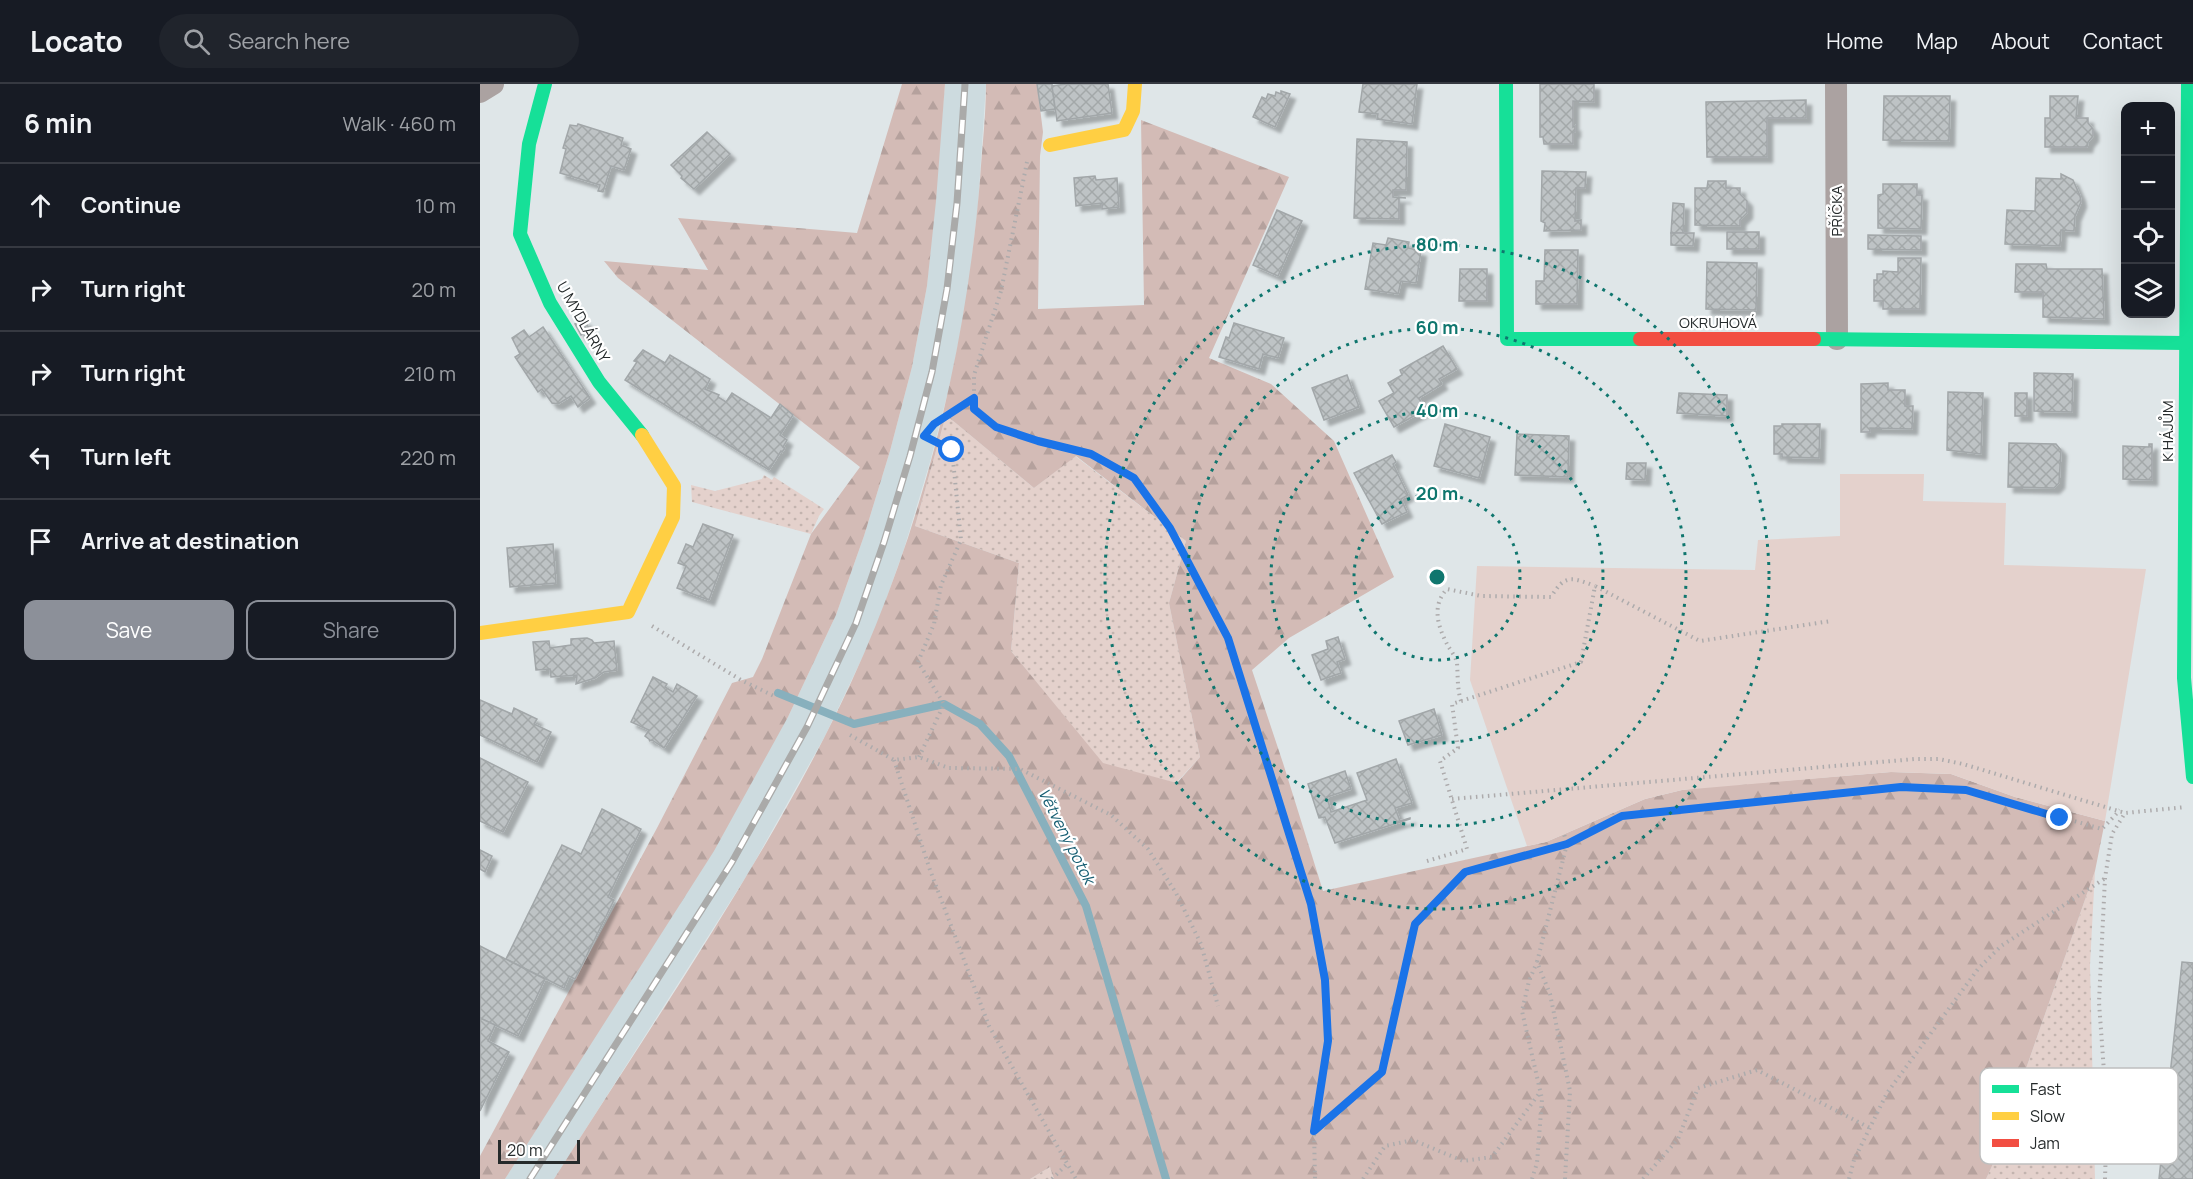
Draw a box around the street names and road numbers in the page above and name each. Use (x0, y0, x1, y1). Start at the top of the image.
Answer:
street label: PŘÍČKA (1826, 185, 1847, 237)
street label: U MYDLÁRNY (552, 278, 615, 366)
street label: OKRUHOVÁ (1679, 312, 1757, 333)
street label: K HÁJŮM (2157, 400, 2178, 462)

